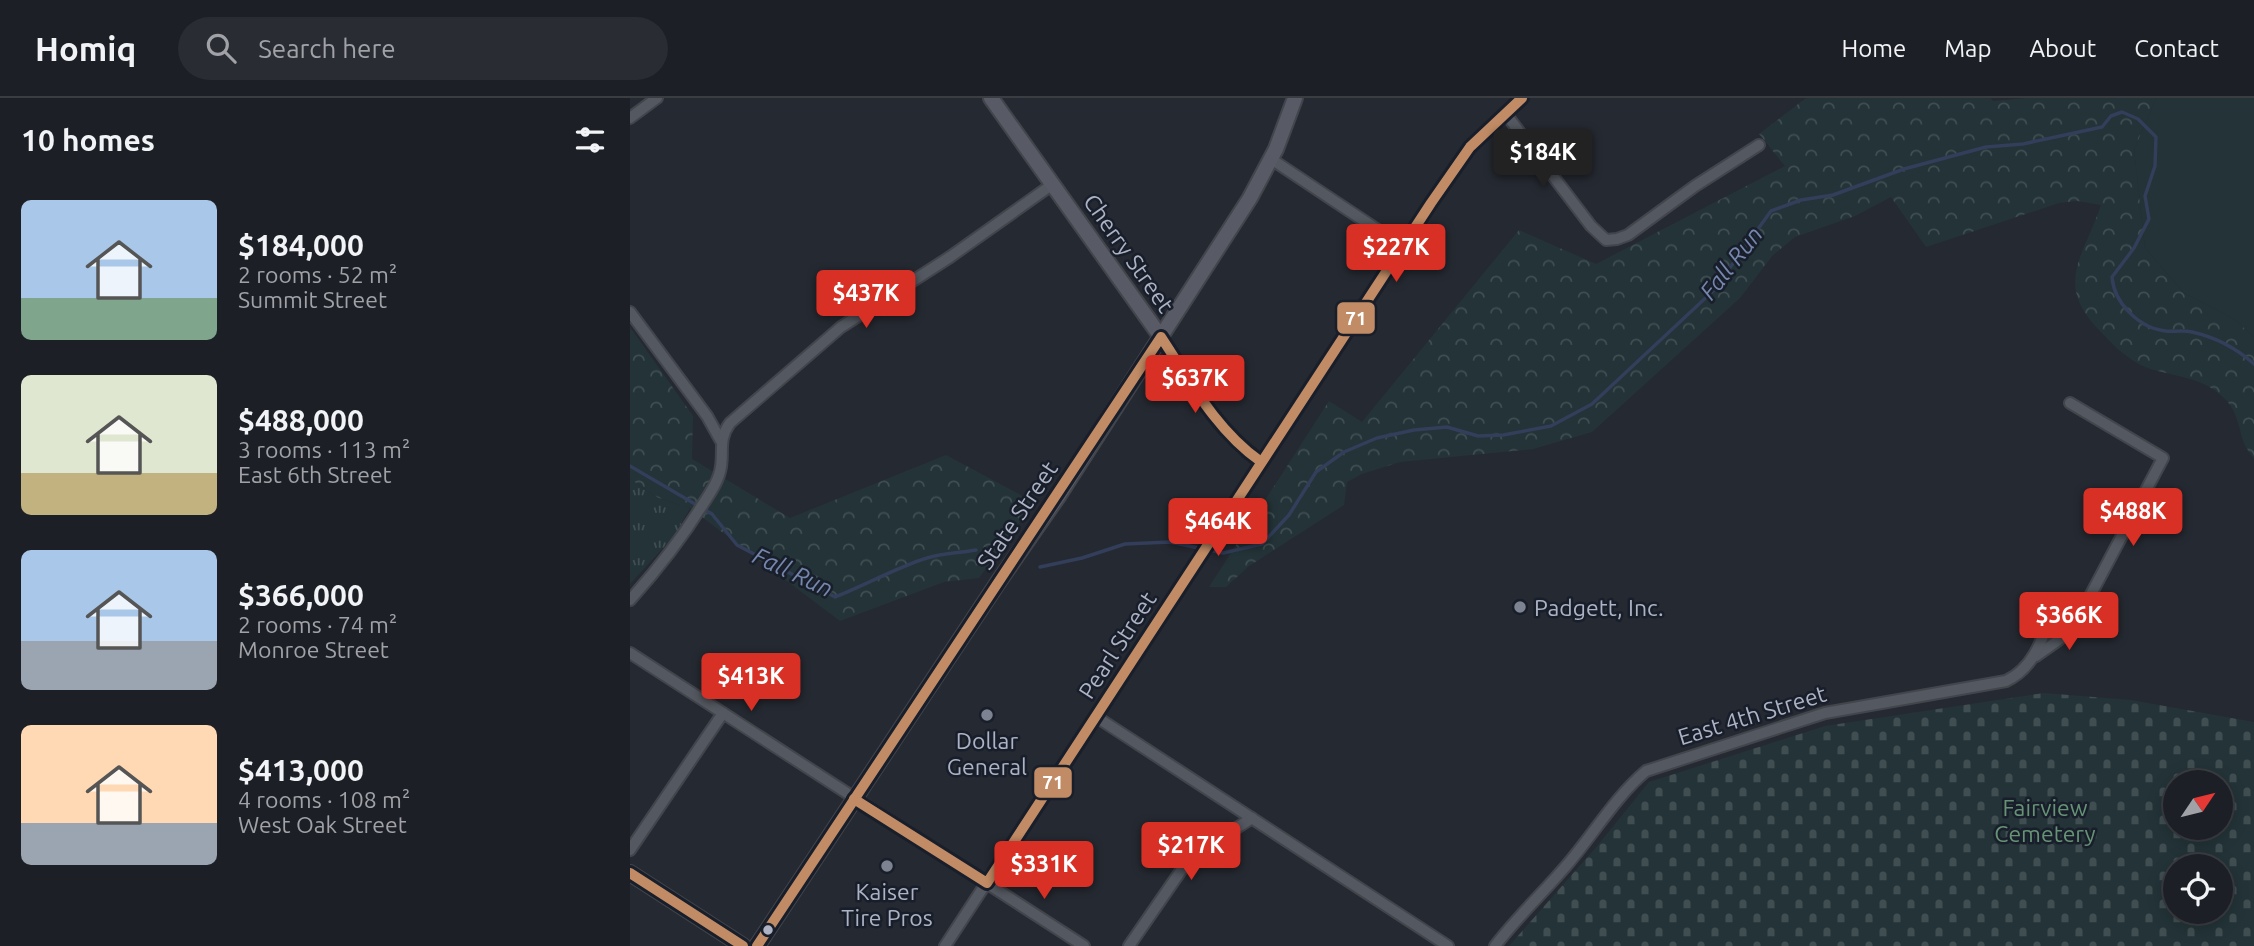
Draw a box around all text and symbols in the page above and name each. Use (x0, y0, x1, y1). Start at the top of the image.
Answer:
search box (178, 17, 668, 80)
icon: search (202, 29, 240, 67)
text: Homiq (35, 30, 136, 67)
text: Search here (258, 34, 396, 63)
text: Home (1841, 35, 1906, 62)
text: Map (1944, 35, 1991, 62)
text: About (2029, 35, 2096, 62)
text: Contact (2134, 35, 2219, 62)
icon: filters (571, 121, 609, 159)
text: 10 homes (21, 123, 155, 157)
pin: $184K (1494, 130, 1592, 189)
text: $184K (1509, 139, 1577, 164)
street label: Cherry Street (1079, 189, 1179, 317)
water label: Fall Run (1694, 221, 1768, 305)
pin: $227K (1347, 225, 1445, 284)
icon: home (77, 228, 161, 312)
text: $184,000 (238, 228, 364, 262)
text: $227K (1362, 234, 1430, 259)
text: 2 rooms · 52 m² (238, 262, 397, 287)
pin: $437K (817, 271, 915, 330)
text: $437K (832, 280, 900, 305)
text: Summit Street (238, 287, 387, 312)
line badge: 71 (1336, 301, 1376, 335)
text: 71 (1345, 307, 1367, 329)
pin: $637K (1146, 356, 1244, 415)
text: $637K (1161, 365, 1229, 390)
icon: home (77, 403, 161, 487)
text: $488,000 (238, 403, 364, 437)
text: 3 rooms · 113 m² (238, 437, 410, 462)
street label: State Street (972, 457, 1062, 573)
text: East 6th Street (238, 462, 392, 487)
pin: $488K (2084, 489, 2182, 548)
pin: $464K (1169, 498, 1267, 558)
text: $488K (2099, 498, 2167, 523)
text: $464K (1184, 508, 1252, 533)
water label: Fall Run (749, 542, 837, 602)
icon: home (77, 578, 161, 662)
text: $366,000 (238, 578, 364, 612)
street label: Pearl Street (1073, 587, 1161, 703)
pin: $366K (2020, 592, 2118, 652)
place label: Padgett, Inc. (1534, 595, 1664, 620)
marker: Padgett, Inc. (1512, 599, 1528, 615)
text: $366K (2035, 602, 2103, 627)
text: 2 rooms · 74 m² (238, 612, 397, 637)
text: Monroe Street (238, 637, 389, 662)
pin: $413K (702, 654, 800, 713)
text: $413K (717, 663, 785, 688)
street label: East 4th Street (1675, 681, 1829, 749)
marker: Dollar General (979, 707, 995, 723)
place label: Dollar General (947, 728, 1027, 779)
icon: home (77, 753, 161, 837)
text: $413,000 (238, 753, 364, 787)
line badge: 71 (1033, 766, 1073, 799)
north arrow (2163, 770, 2233, 840)
map controls (2163, 770, 2233, 924)
text: 71 (1042, 771, 1064, 793)
text: 4 rooms · 108 m² (238, 787, 410, 812)
park label: Fairview Cemetery (1994, 795, 2096, 846)
text: West Oak Street (238, 812, 407, 837)
pin: $217K (1142, 822, 1240, 882)
text: $217K (1157, 832, 1225, 857)
pin: $331K (995, 842, 1093, 901)
text: $331K (1010, 851, 1078, 876)
button: locate (2163, 854, 2233, 924)
marker: Kaiser Tire Pros (879, 858, 895, 874)
place label: Kaiser Tire Pros (841, 879, 933, 930)
unlabelled marker (761, 923, 775, 937)

